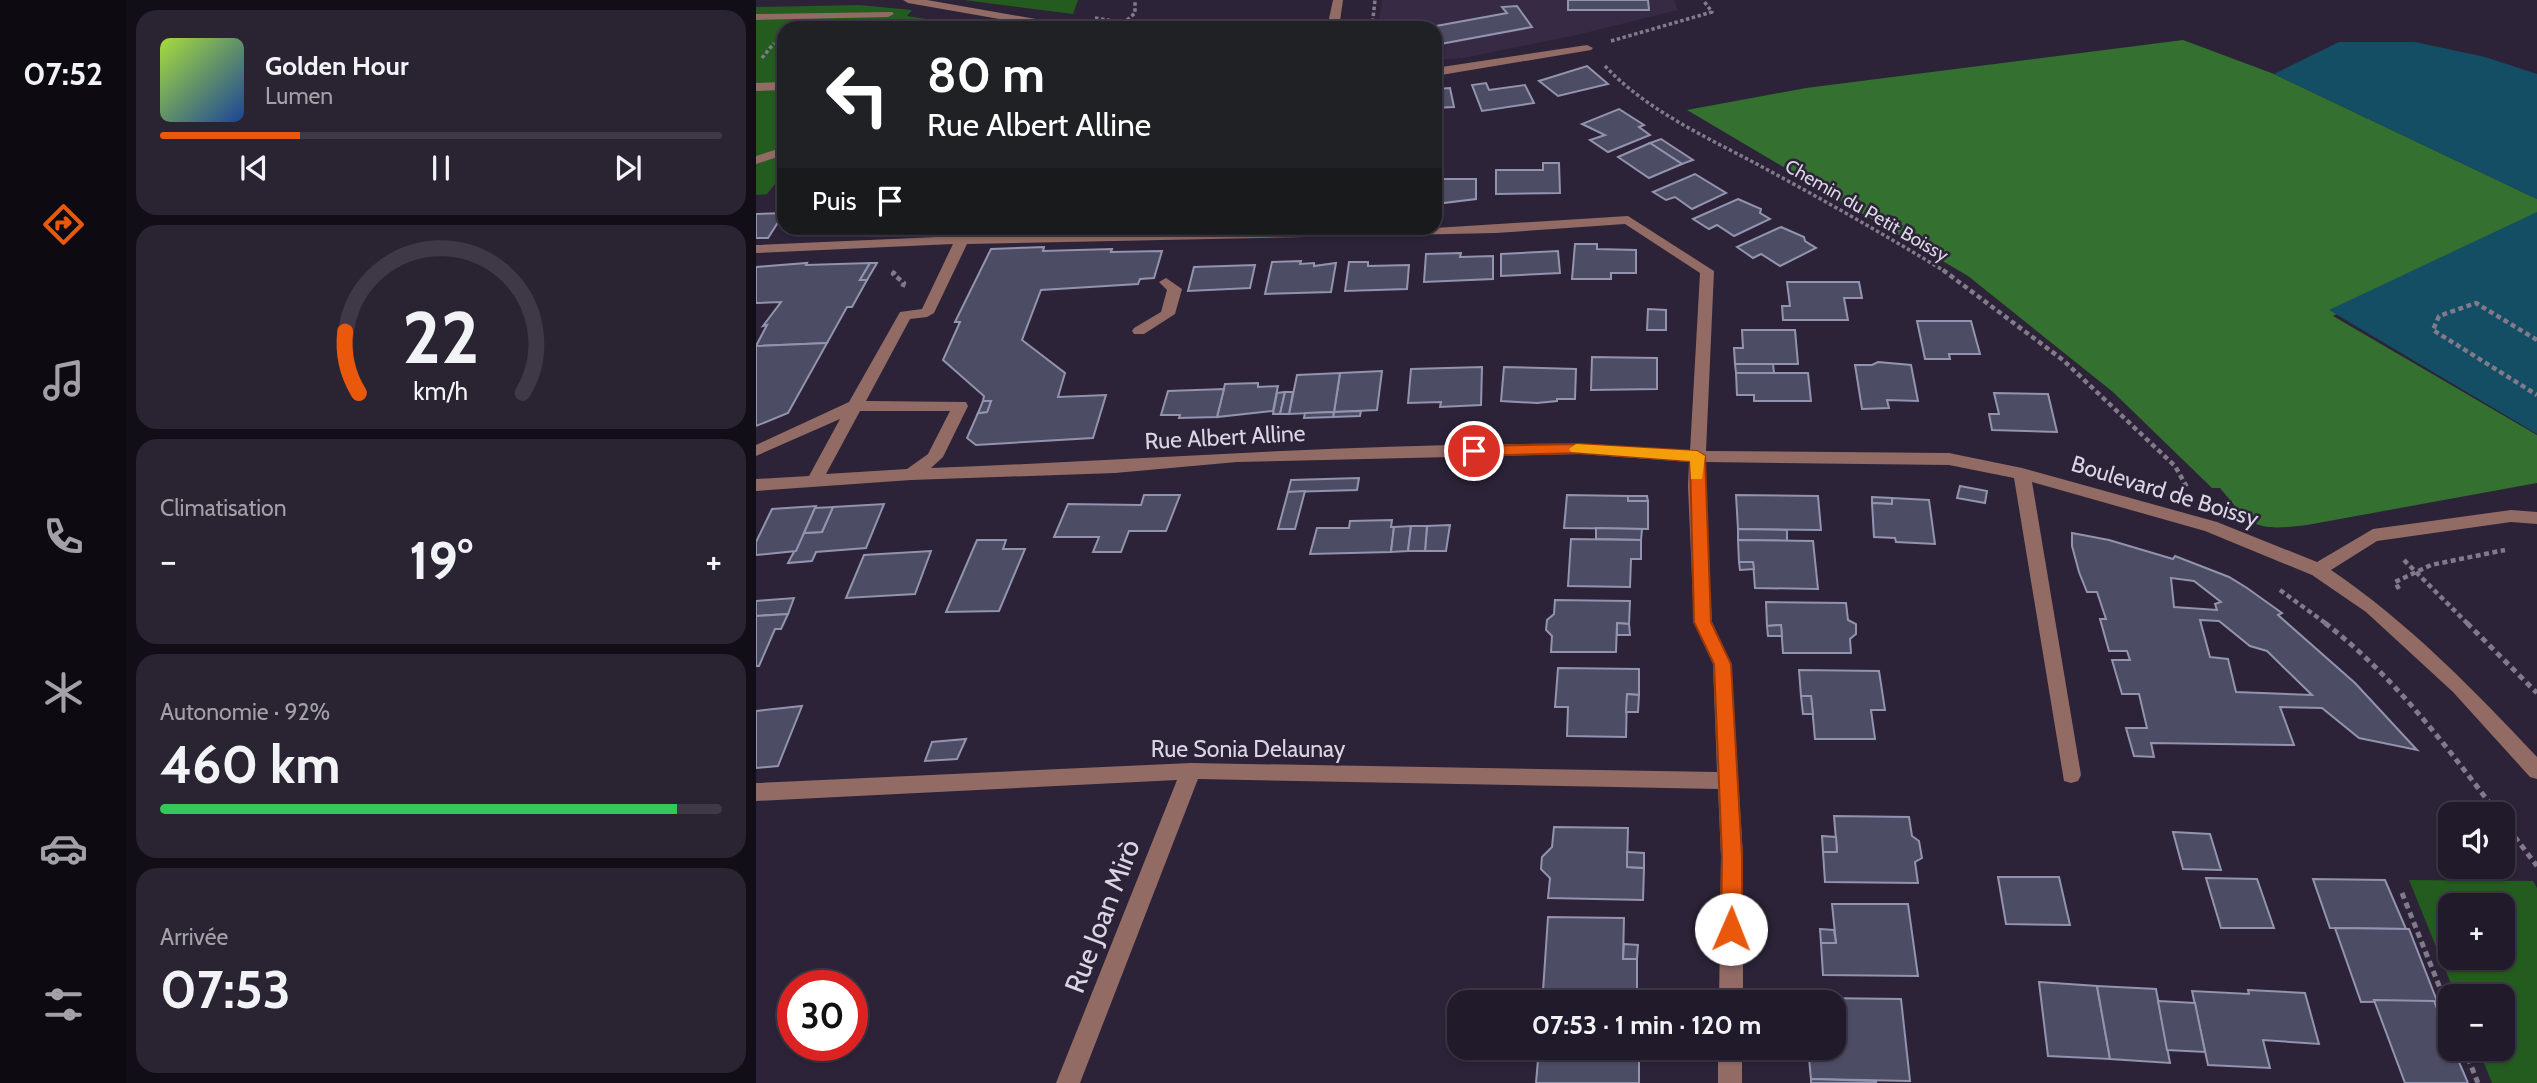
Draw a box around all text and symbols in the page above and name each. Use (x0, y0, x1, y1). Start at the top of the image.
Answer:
text: 80 m (927, 45, 1045, 104)
icon: left (812, 49, 903, 140)
text: Golden Hour (265, 50, 408, 82)
text: 07:52 (23, 54, 103, 93)
text: Lumen (265, 82, 333, 110)
text: Rue Albert Alline (927, 105, 1151, 144)
icon: previous (235, 149, 273, 187)
icon: pause (422, 149, 460, 187)
icon: next (609, 149, 647, 187)
street label: Chemin du Petit Boissy (1781, 154, 1953, 267)
icon: arrive (871, 182, 909, 220)
text: Puis (812, 185, 857, 217)
icon: directions (39, 200, 88, 249)
text: 22 (402, 293, 480, 381)
icon: music (39, 356, 88, 405)
text: km/h (414, 376, 468, 406)
street label: Rue Albert Alline (1144, 419, 1306, 455)
pin (1444, 421, 1504, 481)
icon: arrive (1455, 432, 1493, 470)
street label: Boulevard de Boissy (2068, 449, 2262, 533)
text: Climatisation (160, 494, 287, 522)
icon: phone (39, 512, 88, 561)
text: 19° (409, 529, 473, 592)
text: − (160, 537, 177, 584)
text: + (705, 537, 722, 584)
icon: climate (39, 668, 88, 717)
text: Autonomie · 92% (160, 698, 330, 726)
text: 460 km (160, 733, 340, 796)
street label: Rue Sonia Delaunay (1151, 735, 1346, 763)
map controls (2438, 802, 2515, 1061)
button: sound (2438, 802, 2515, 879)
icon: car (39, 824, 88, 873)
street label: Rue Joan Mirò (1057, 834, 1147, 998)
position arrow (1694, 892, 1768, 966)
button: + (2438, 893, 2515, 970)
text: Arrivée (160, 923, 228, 951)
text: 07:53 (160, 958, 291, 1021)
speed limit sign: 30 (777, 970, 868, 1061)
icon: filters (39, 980, 88, 1029)
button: − (2438, 984, 2515, 1061)
text: 07:53 · 1 min · 120 m (1532, 1009, 1761, 1041)

